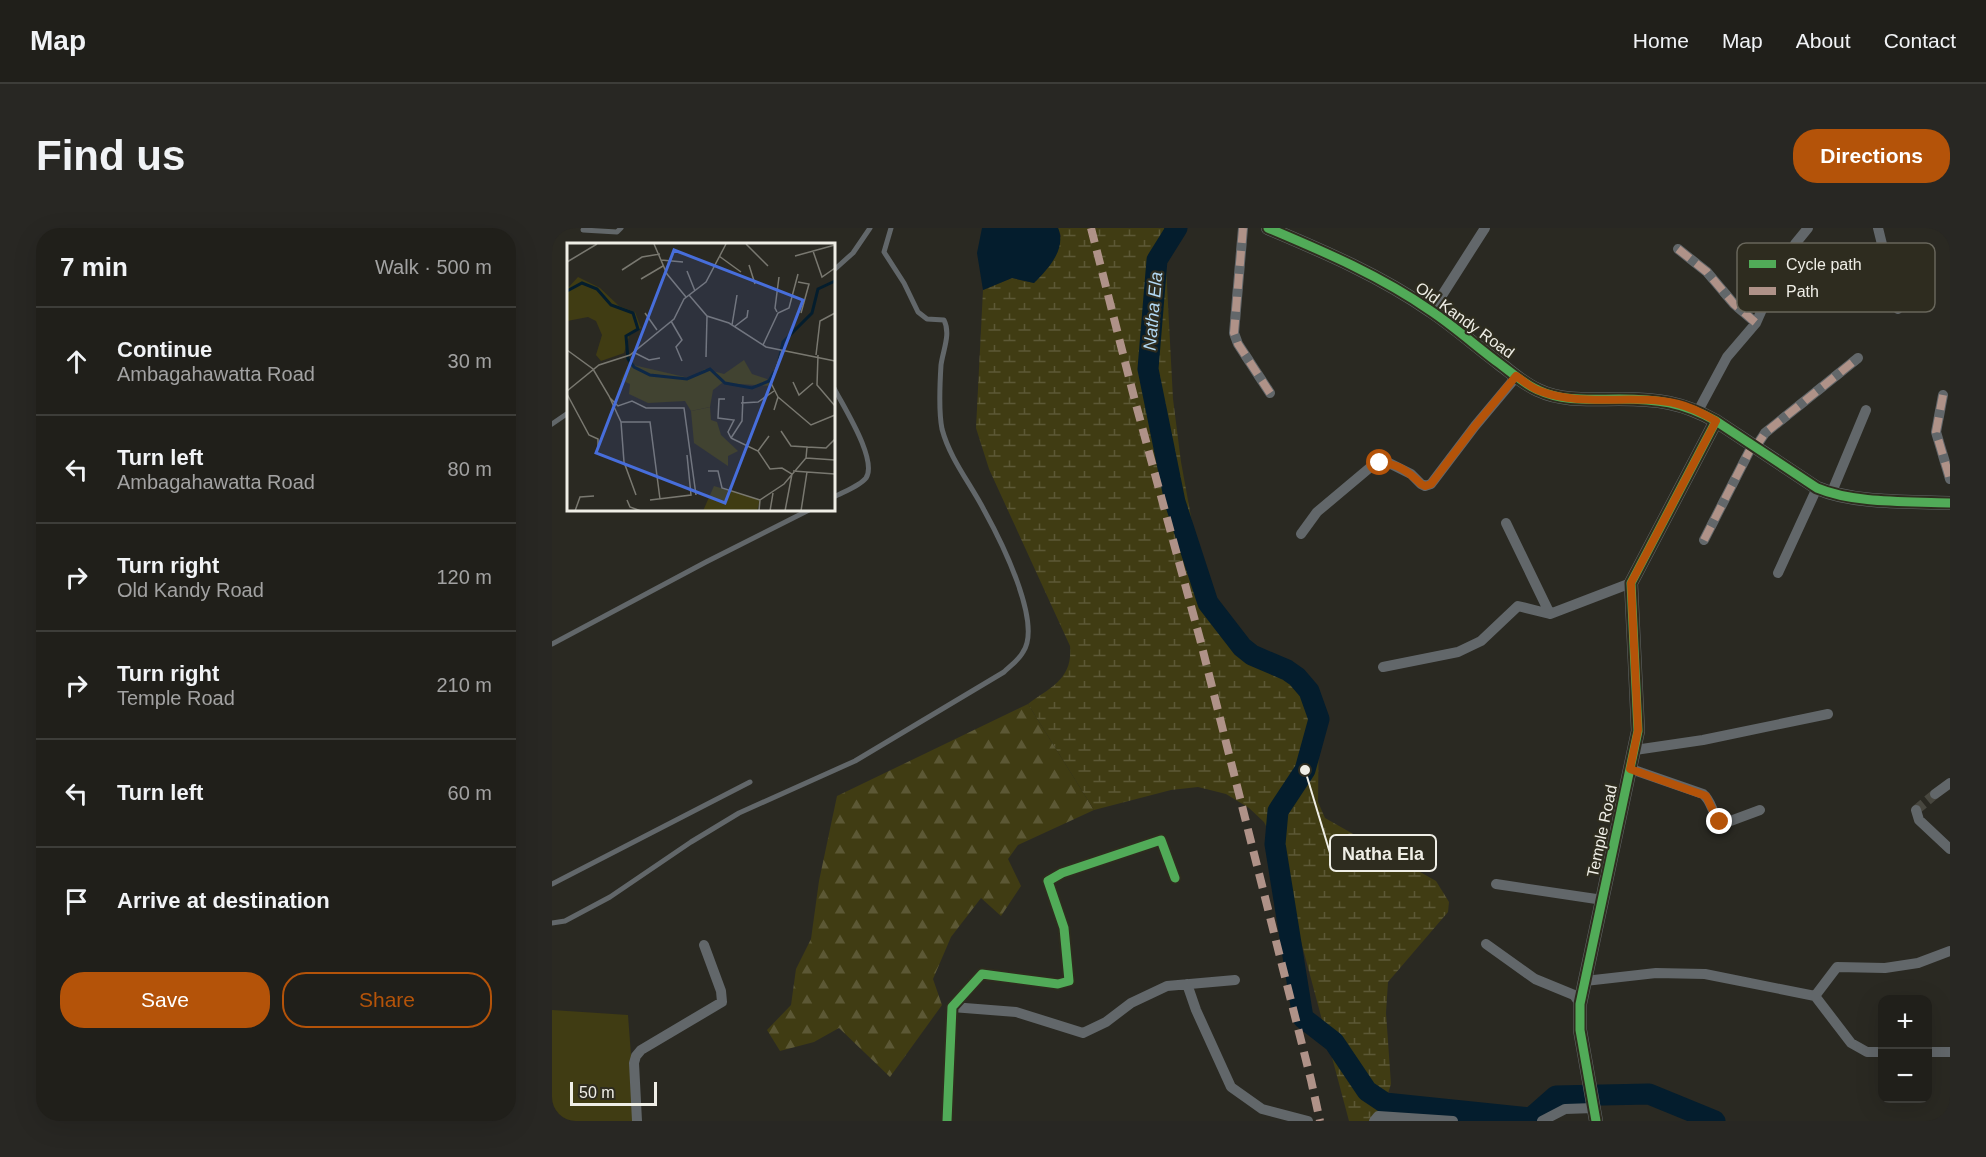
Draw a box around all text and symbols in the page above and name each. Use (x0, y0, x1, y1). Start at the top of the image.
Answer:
text: Map (30, 25, 86, 56)
text: Home (1633, 29, 1689, 52)
text: Map (1722, 29, 1763, 52)
text: About (1796, 29, 1851, 52)
text: Contact (1884, 29, 1956, 52)
button: Directions (1793, 129, 1950, 183)
text: Find us (36, 132, 185, 179)
inset map (567, 243, 836, 512)
legend (1737, 243, 1935, 312)
text: 7 min (60, 252, 128, 282)
text: Walk · 500 m (375, 256, 492, 278)
text: Cycle path (1786, 256, 1862, 273)
water label: Natha Ela (1140, 271, 1166, 351)
street label: Old Kandy Road (1413, 279, 1517, 361)
text: Path (1786, 283, 1819, 300)
text: Continue (117, 337, 212, 362)
icon: ahead (60, 345, 93, 378)
text: 30 m (448, 350, 492, 372)
text: Ambagahawatta Road (117, 363, 315, 385)
text: Turn left (117, 445, 203, 470)
route start (1366, 449, 1392, 475)
icon: left (60, 453, 93, 486)
text: 80 m (448, 458, 492, 480)
text: Ambagahawatta Road (117, 471, 315, 493)
text: Turn right (117, 553, 219, 578)
icon: right (60, 561, 93, 594)
text: 120 m (436, 566, 492, 588)
text: Old Kandy Road (117, 579, 264, 601)
text: Turn right (117, 661, 219, 686)
icon: right (60, 669, 93, 702)
text: 210 m (436, 674, 492, 696)
text: Temple Road (117, 687, 235, 709)
icon: left (60, 777, 93, 810)
text: Turn left (117, 780, 203, 805)
text: 60 m (448, 782, 492, 804)
street label: Temple Road (1584, 783, 1620, 879)
route end (1706, 808, 1732, 834)
callout: Natha Ela (1330, 835, 1436, 871)
text: Natha Ela (1342, 844, 1425, 864)
icon: arrive (60, 885, 93, 918)
text: Arrive at destination (117, 888, 330, 913)
button: Save (60, 972, 270, 1028)
button: Share (282, 972, 492, 1028)
map controls (1878, 995, 1932, 1103)
button: + (1878, 995, 1932, 1049)
button: − (1878, 1049, 1932, 1103)
scale bar (570, 1079, 657, 1106)
text: 50 m (579, 1084, 615, 1101)

